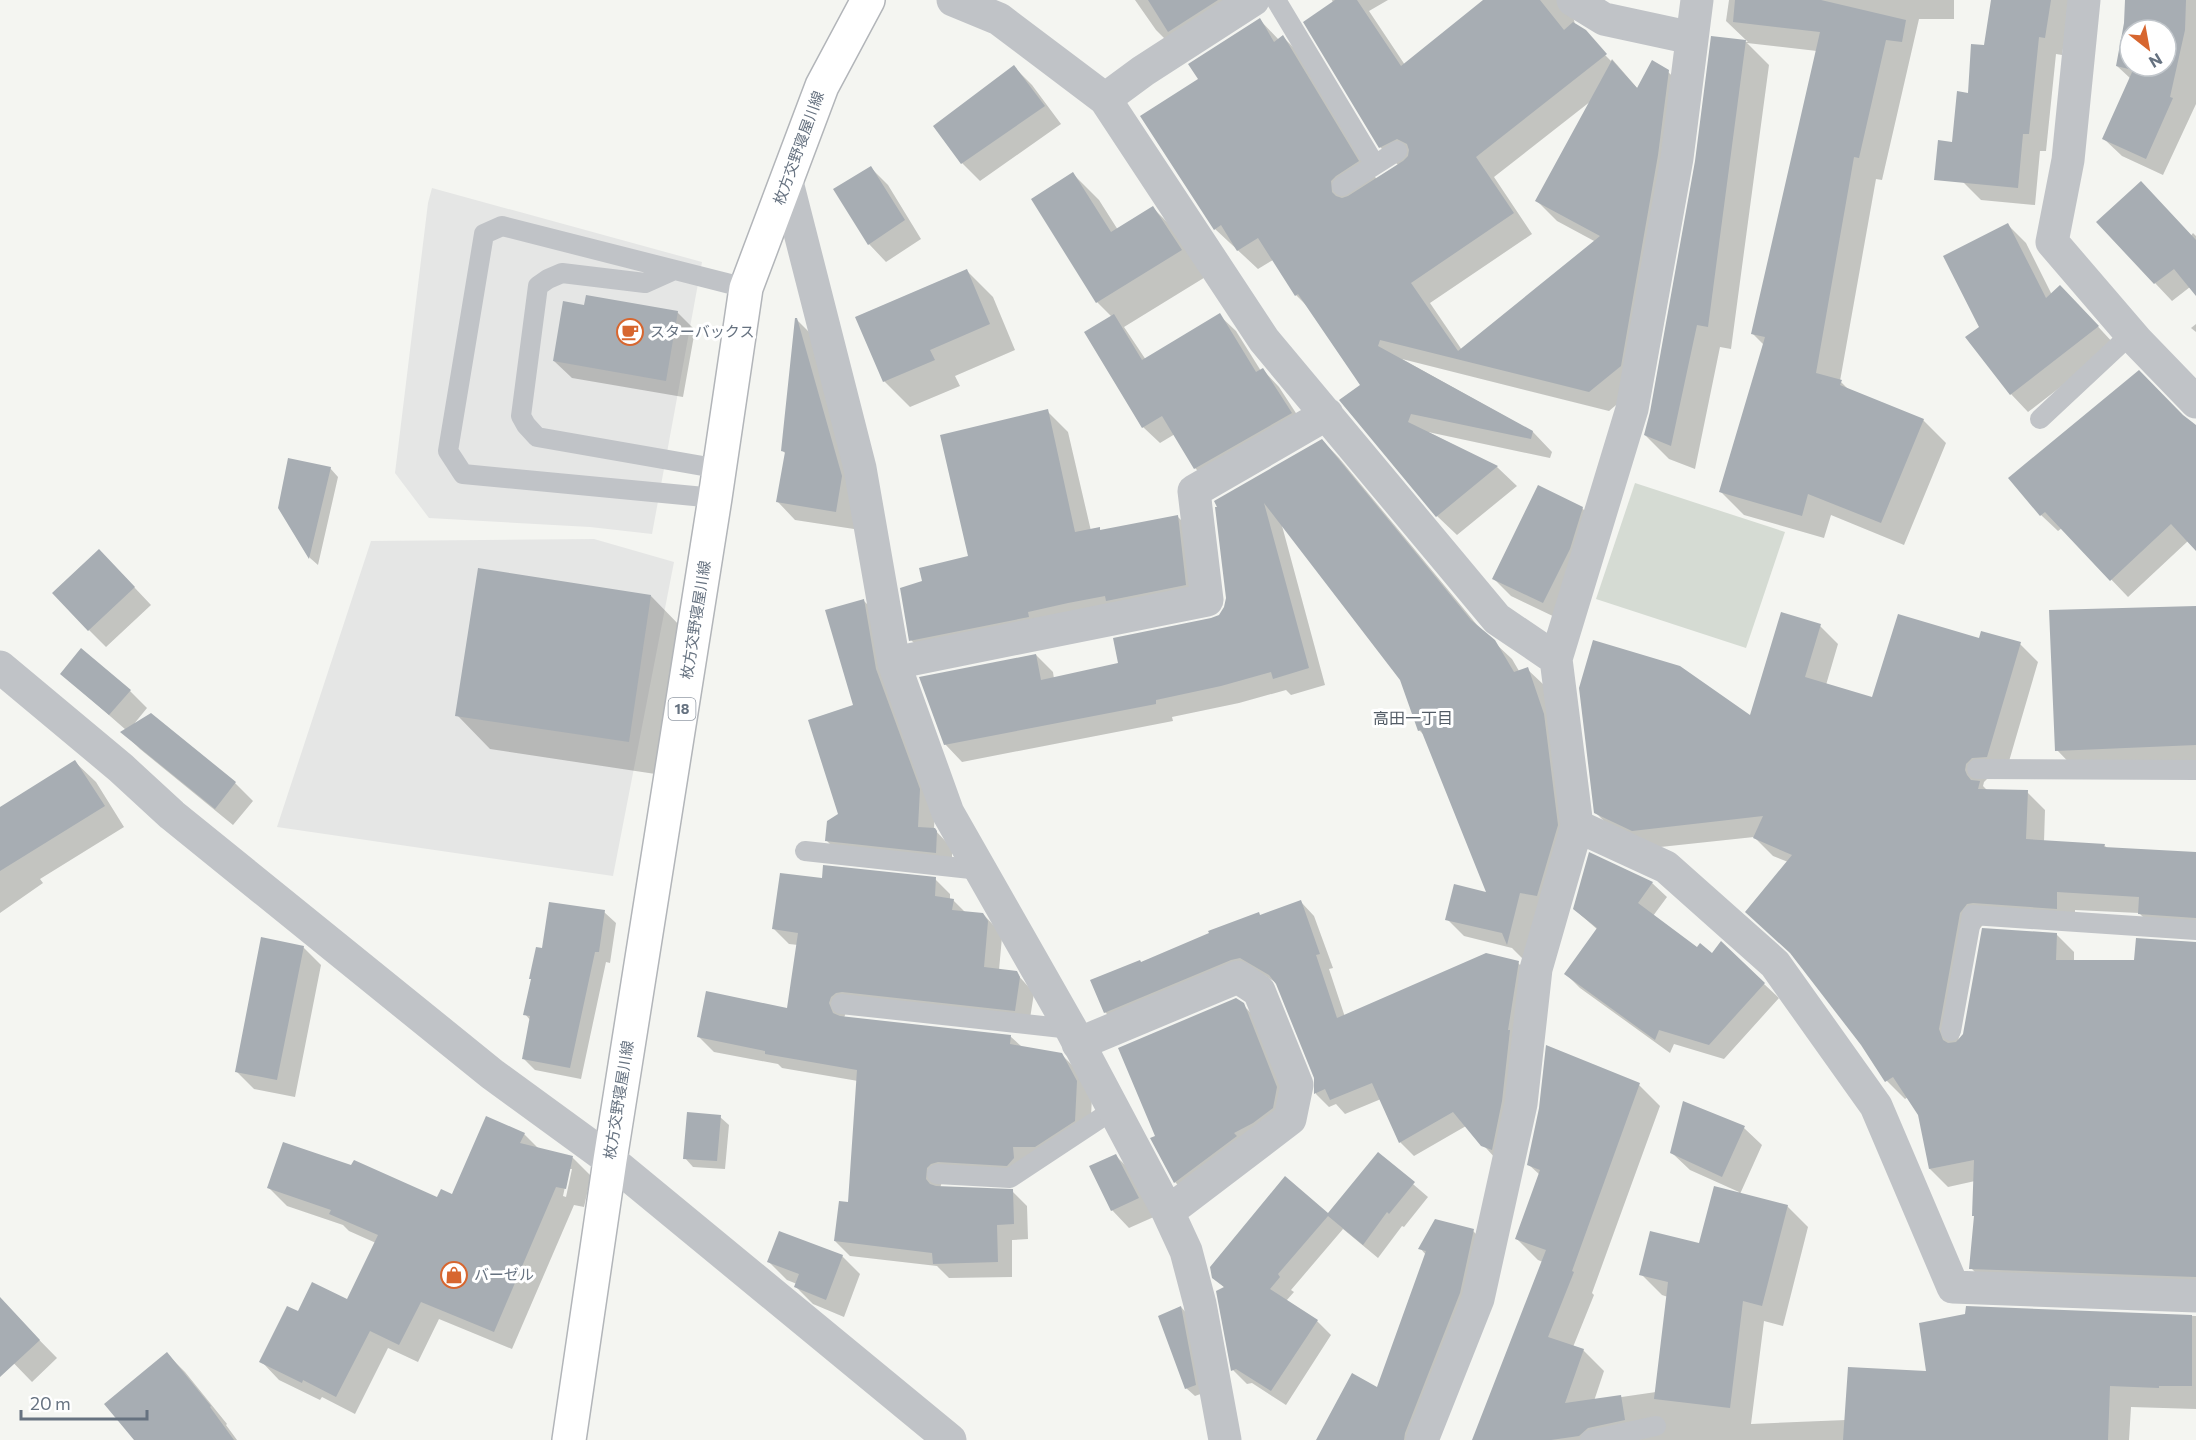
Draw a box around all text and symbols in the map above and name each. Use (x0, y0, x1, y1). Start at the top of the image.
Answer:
north arrow (2118, 18, 2178, 78)
text: N (2146, 50, 2166, 73)
street label: 枚方交野寝屋川線 (769, 88, 827, 207)
cafe icon: スターバックス (615, 317, 645, 347)
place label: スターバックス (650, 322, 754, 340)
street label: 枚方交野寝屋川線 (677, 559, 713, 681)
road number: 18 (668, 698, 696, 720)
district label: 高田一丁目 (1373, 708, 1453, 727)
street label: 枚方交野寝屋川線 (600, 1039, 636, 1161)
shop icon: バーゼル (439, 1260, 469, 1290)
place label: バーゼル (474, 1265, 534, 1283)
scale bar (21, 1383, 147, 1421)
text: 20 m (30, 1392, 71, 1414)

